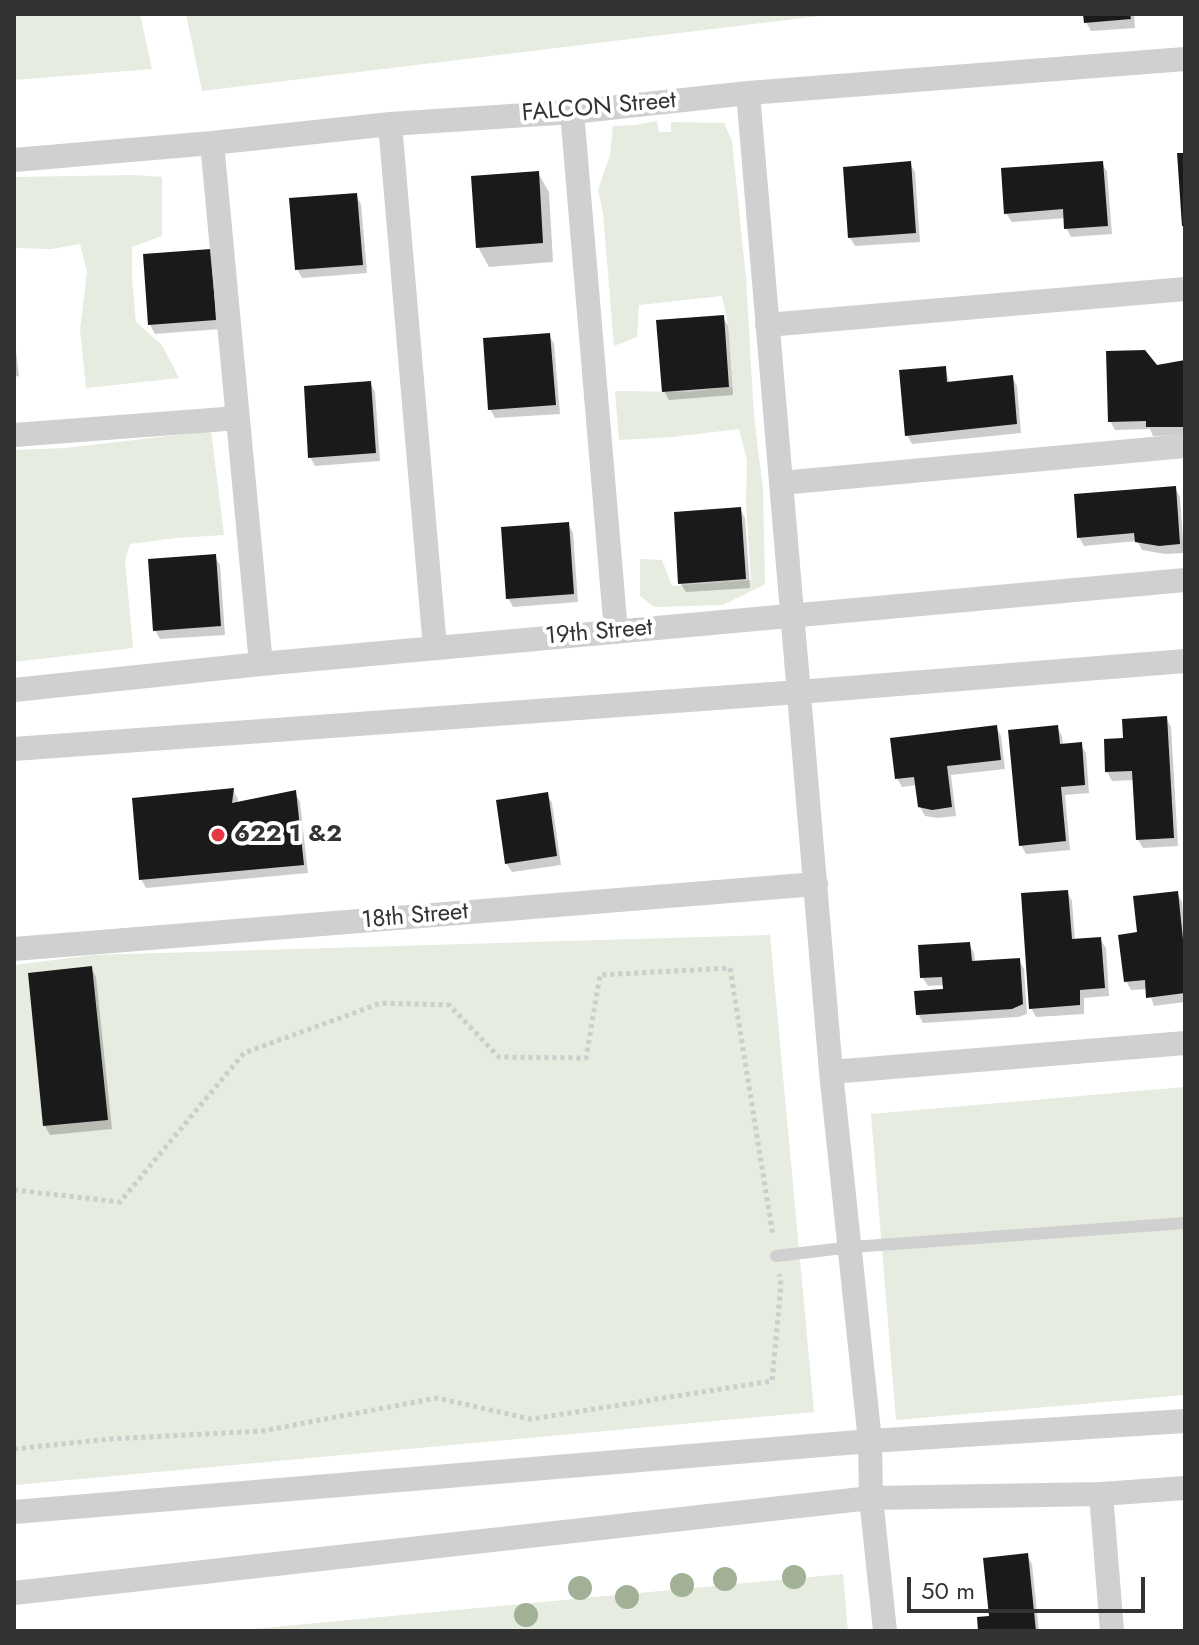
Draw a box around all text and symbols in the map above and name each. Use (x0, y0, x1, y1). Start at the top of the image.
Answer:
street label: FALCON Street (521, 87, 677, 129)
street label: 19th Street (544, 614, 654, 652)
place label: 622 1 &2 (234, 821, 342, 849)
marker: 622 1 &2 (209, 826, 227, 844)
street label: 18th Street (361, 898, 469, 936)
scale bar (911, 1561, 1149, 1611)
text: 50 m (921, 1573, 975, 1608)

